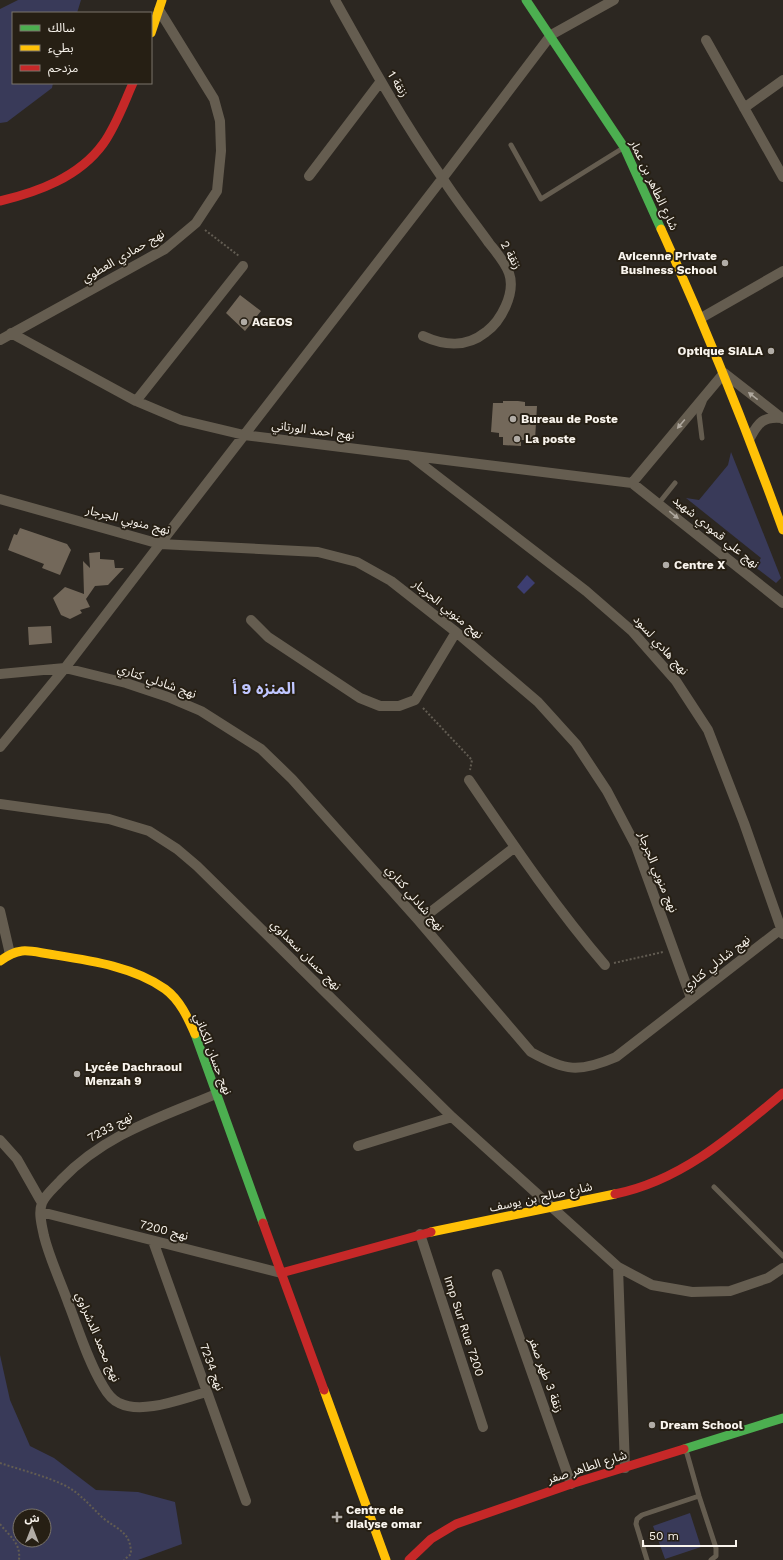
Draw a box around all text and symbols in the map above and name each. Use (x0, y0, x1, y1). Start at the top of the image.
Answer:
legend (12, 12, 152, 84)
text: سالك (48, 21, 75, 35)
text: بطيء (48, 41, 74, 58)
text: مزدحم (48, 61, 78, 77)
street label: زنقة 1 (385, 68, 411, 100)
street label: شارع الطاهر بن عمار (625, 137, 681, 233)
street label: نهج حمادي العطوي (79, 227, 168, 288)
street label: زنقة 2 (498, 238, 524, 272)
place label: Avicenne Private Business School (618, 249, 717, 277)
marker: Avicenne Private Business School (720, 258, 730, 268)
place label: AGEOS (252, 315, 293, 329)
marker: AGEOS (239, 317, 249, 327)
place label: Optique SIALA (678, 344, 764, 358)
marker: Optique SIALA (766, 346, 776, 356)
one-way arrow (748, 391, 759, 400)
place label: Bureau de Poste (521, 412, 618, 426)
marker: Bureau de Poste (508, 414, 518, 424)
street label: نهج احمد الورتاني (270, 418, 355, 445)
one-way arrow (677, 419, 686, 430)
place label: La poste (525, 432, 576, 446)
marker: La poste (512, 434, 522, 444)
street label: نهج علي قمودي شهيد (668, 493, 762, 573)
street label: نهج منوبي الجرجار (83, 503, 172, 540)
one-way arrow (669, 511, 680, 519)
place label: Centre X (674, 558, 725, 572)
marker: Centre X (661, 560, 671, 570)
street label: نهج منوبي الجرجار (408, 576, 486, 644)
street label: نهج هادي لسود (629, 612, 691, 679)
street label: نهج شادلي كتاري (115, 661, 198, 704)
district label: المنزه 9 أ (232, 679, 295, 698)
street label: نهج منوبي الجرجار (632, 828, 681, 916)
street label: نهج شادلي كتاري (381, 862, 447, 935)
street label: نهج حسان سعداوي (266, 917, 344, 995)
street label: نهج شادلي كتاري (679, 932, 754, 996)
street label: نهج حسان الكناني (188, 1011, 235, 1098)
place label: Lycée Dachraoui Menzah 9 (85, 1060, 182, 1088)
marker: Lycée Dachraoui Menzah 9 (72, 1069, 82, 1079)
street label: نهج 7233 (85, 1109, 136, 1147)
street label: شارع صالح بن يوسف (488, 1179, 594, 1217)
street label: نهج 7200 (138, 1217, 190, 1245)
street label: Imp Sur Rue 7200 (441, 1274, 487, 1378)
street label: نهج محمد الدشراوي (70, 1290, 123, 1385)
street label: زنقة 3 طهر صفر (526, 1335, 566, 1414)
street label: نهج 7234 (195, 1341, 227, 1393)
place label: Dream School (660, 1418, 743, 1432)
marker: Dream School (647, 1420, 657, 1430)
street label: شارع الطاهر صفر (545, 1448, 629, 1489)
place label: Centre de dialyse omar (346, 1503, 423, 1531)
north arrow (12, 1508, 52, 1548)
marker: Centre de dialyse omar (331, 1511, 343, 1523)
text: ش (24, 1512, 40, 1525)
scale bar (643, 1522, 736, 1548)
text: 50 m (649, 1529, 679, 1543)

